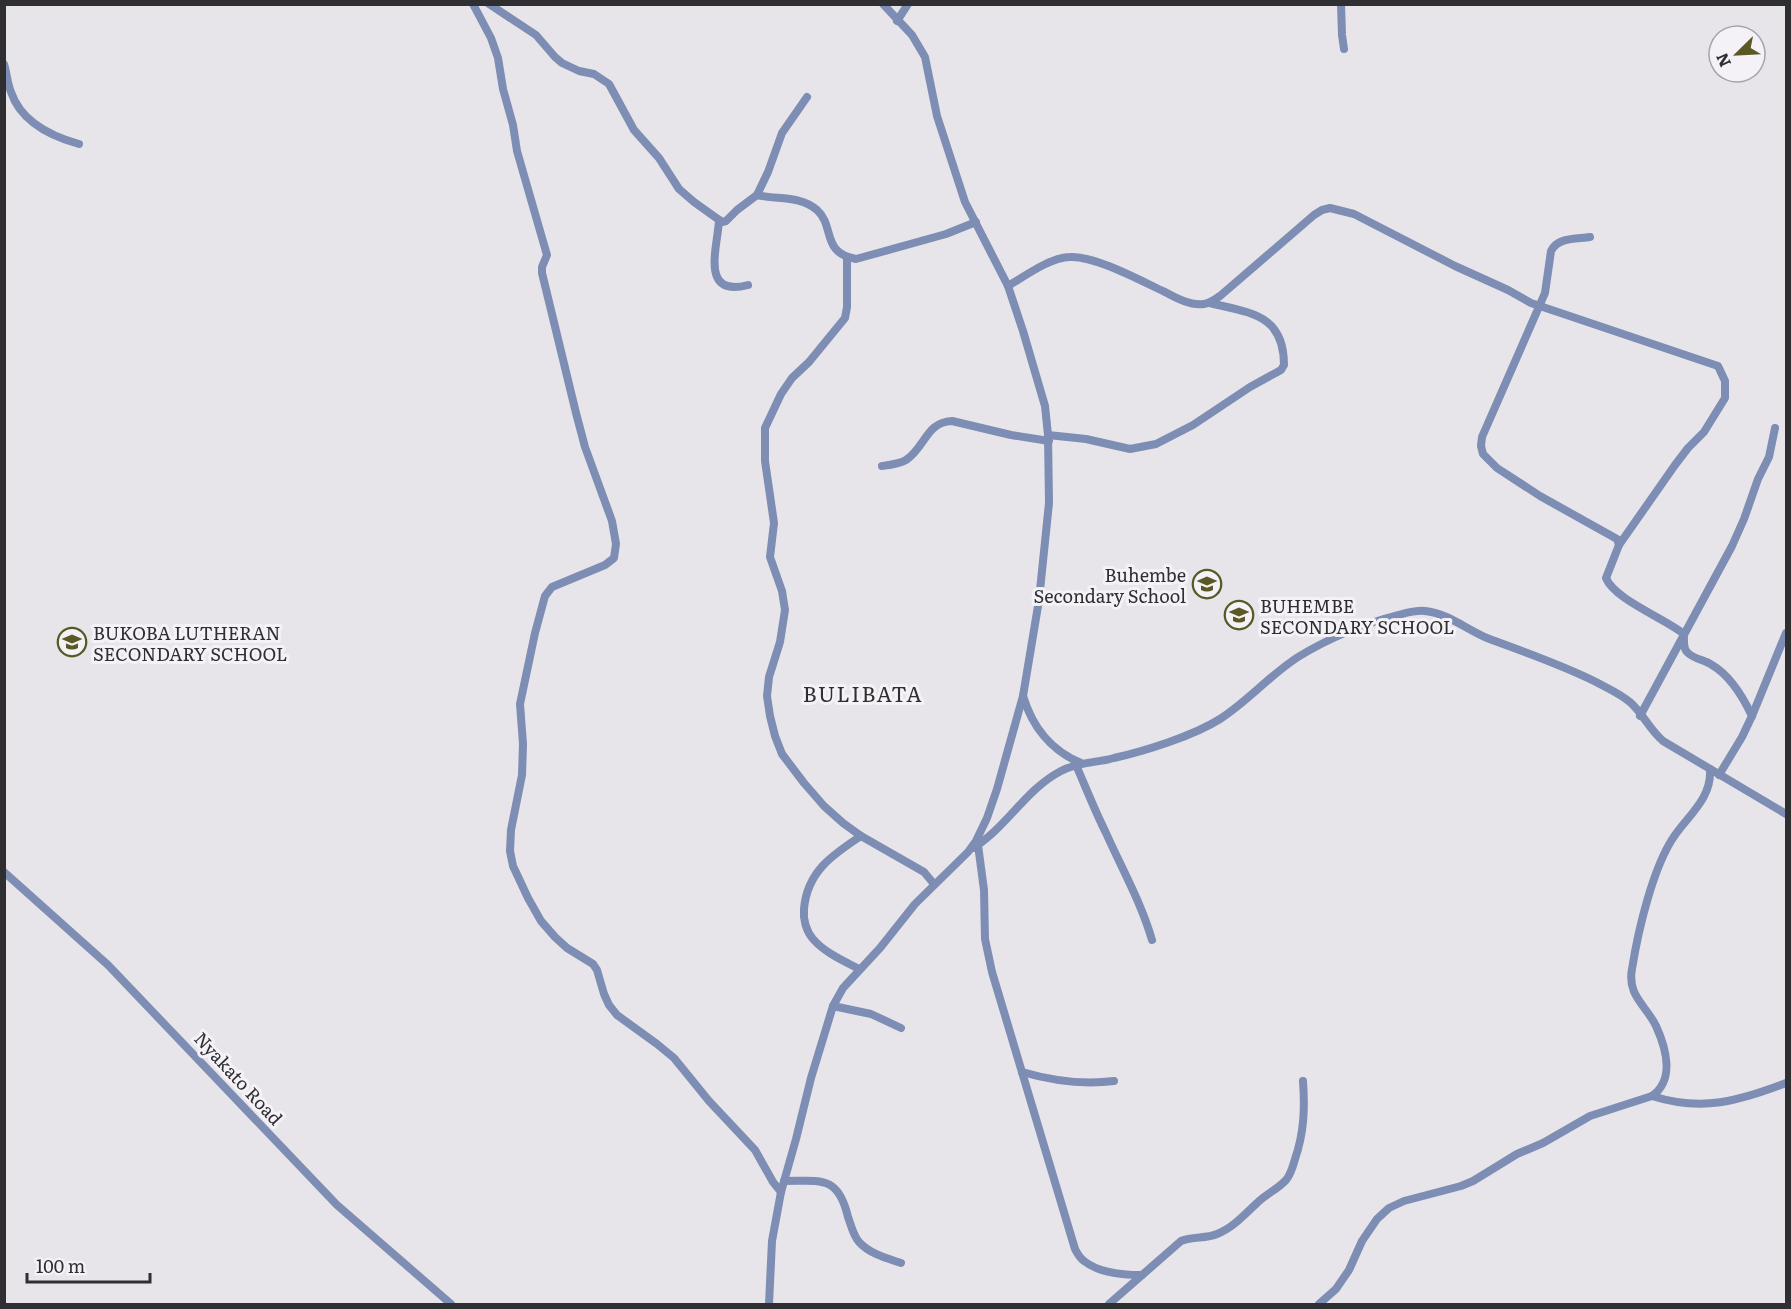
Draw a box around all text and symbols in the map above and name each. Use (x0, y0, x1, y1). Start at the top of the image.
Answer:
north arrow (1707, 24, 1767, 84)
text: N (1709, 49, 1736, 72)
place label: Buhembe Secondary School (1034, 561, 1186, 609)
school or university icon: Buhembe Secondary School (1191, 568, 1223, 600)
place label: BUHEMBE SECONDARY SCHOOL (1260, 592, 1455, 640)
school or university icon: BUHEMBE SECONDARY SCHOOL (1223, 599, 1255, 631)
place label: BUKOBA LUTHERAN SECONDARY SCHOOL (93, 619, 288, 667)
school or university icon: BUKOBA LUTHERAN SECONDARY SCHOOL (56, 626, 88, 658)
district label: BULIBATA (803, 677, 923, 708)
street label: Nyakato Road (189, 1025, 289, 1131)
scale bar (27, 1246, 150, 1284)
text: 100 m (36, 1252, 85, 1279)

